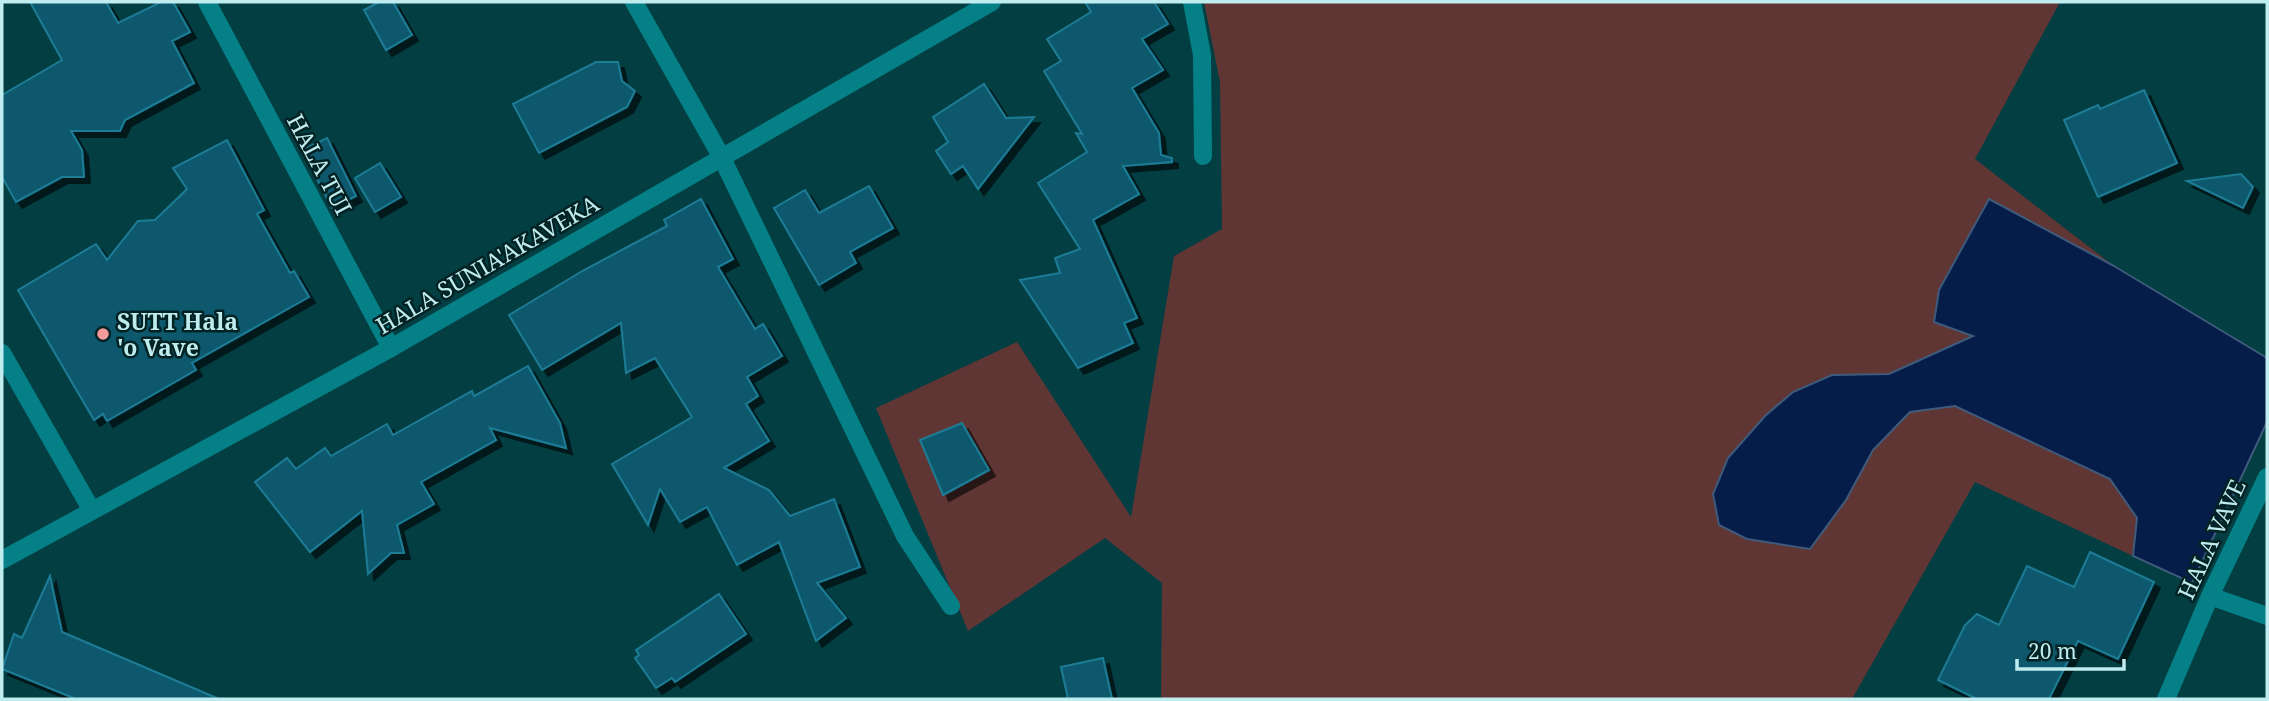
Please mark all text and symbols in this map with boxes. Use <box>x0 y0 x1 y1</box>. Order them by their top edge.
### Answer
street label: HALA TUI <box>280 108 360 220</box>
street label: HALA SUNIA'AKAVEKA <box>370 187 605 341</box>
place label: SUTT Hala 'o Vave <box>117 305 238 363</box>
marker: SUTT Hala 'o Vave <box>95 326 111 342</box>
street label: HALA VAVE <box>2169 474 2253 604</box>
scale bar <box>2017 628 2124 672</box>
text: 20 m <box>2028 637 2077 665</box>

